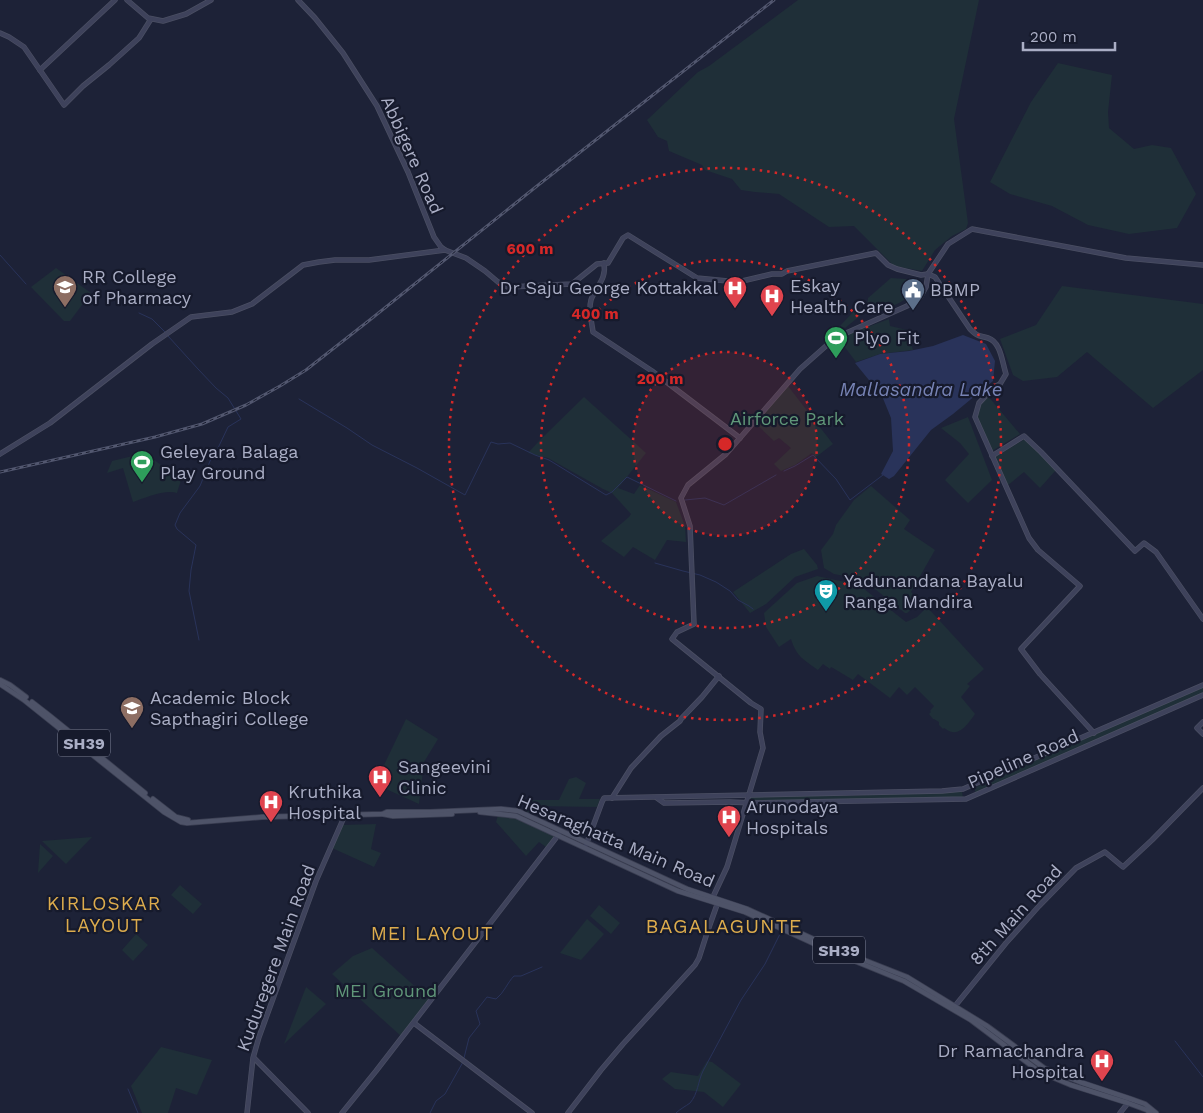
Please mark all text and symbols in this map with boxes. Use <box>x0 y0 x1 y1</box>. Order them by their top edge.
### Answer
scale bar <box>1023 20 1116 52</box>
text: 200 m <box>1030 28 1077 46</box>
street label: Abbigere Road <box>377 93 448 217</box>
text: 600 m <box>507 240 553 258</box>
place label: RR College of Pharmacy <box>82 266 192 308</box>
school or university icon: RR College of Pharmacy <box>52 274 78 308</box>
hospital icon: Dr Saju George Kottakkal <box>722 275 748 309</box>
place label: Eskay Health Care <box>790 275 894 317</box>
place label: Dr Saju George Kottakkal <box>500 277 718 298</box>
public building icon: BBMP <box>900 277 926 311</box>
place label: BBMP <box>930 279 980 300</box>
hospital icon: Eskay Health Care <box>759 283 785 317</box>
text: 400 m <box>571 305 619 323</box>
sports icon: Plyo Fit <box>823 325 849 359</box>
place label: Plyo Fit <box>854 327 920 348</box>
text: 200 m <box>637 370 683 388</box>
water label: Mallasandra Lake <box>839 378 1003 401</box>
park label: Airforce Park <box>730 408 844 429</box>
centre of rings <box>716 435 734 453</box>
place label: Geleyara Balaga Play Ground <box>160 441 299 483</box>
sports icon: Geleyara Balaga Play Ground <box>129 449 155 483</box>
place label: Yadunandana Bayalu Ranga Mandira <box>844 570 1024 612</box>
theatre icon: Yadunandana Bayalu Ranga Mandira <box>813 578 839 612</box>
place label: Academic Block Sapthagiri College <box>150 687 309 729</box>
school or university icon: Academic Block Sapthagiri College <box>119 695 145 729</box>
street label: Pipeline Road <box>964 725 1082 792</box>
road number: SH39 <box>58 730 110 756</box>
place label: Sangeevini Clinic <box>398 756 491 798</box>
hospital icon: Sangeevini Clinic <box>367 764 393 798</box>
place label: Kruthika Hospital <box>288 781 362 823</box>
hospital icon: Kruthika Hospital <box>258 789 284 823</box>
street label: Hesaraghatta Main Road <box>514 789 718 892</box>
place label: Arunodaya Hospitals <box>746 796 838 838</box>
hospital icon: Arunodaya Hospitals <box>716 804 742 838</box>
street label: 8th Main Road <box>965 860 1066 969</box>
street label: Kuduregere Main Road <box>232 862 319 1054</box>
district label: KIRLOSKAR LAYOUT <box>47 892 161 937</box>
district label: BAGALAGUNTE <box>645 914 803 938</box>
district label: MEI LAYOUT <box>371 922 493 945</box>
road number: SH39 <box>813 936 865 964</box>
park label: MEI Ground <box>335 980 437 1001</box>
place label: Dr Ramachandra Hospital <box>937 1040 1084 1082</box>
hospital icon: Dr Ramachandra Hospital <box>1089 1048 1115 1082</box>

